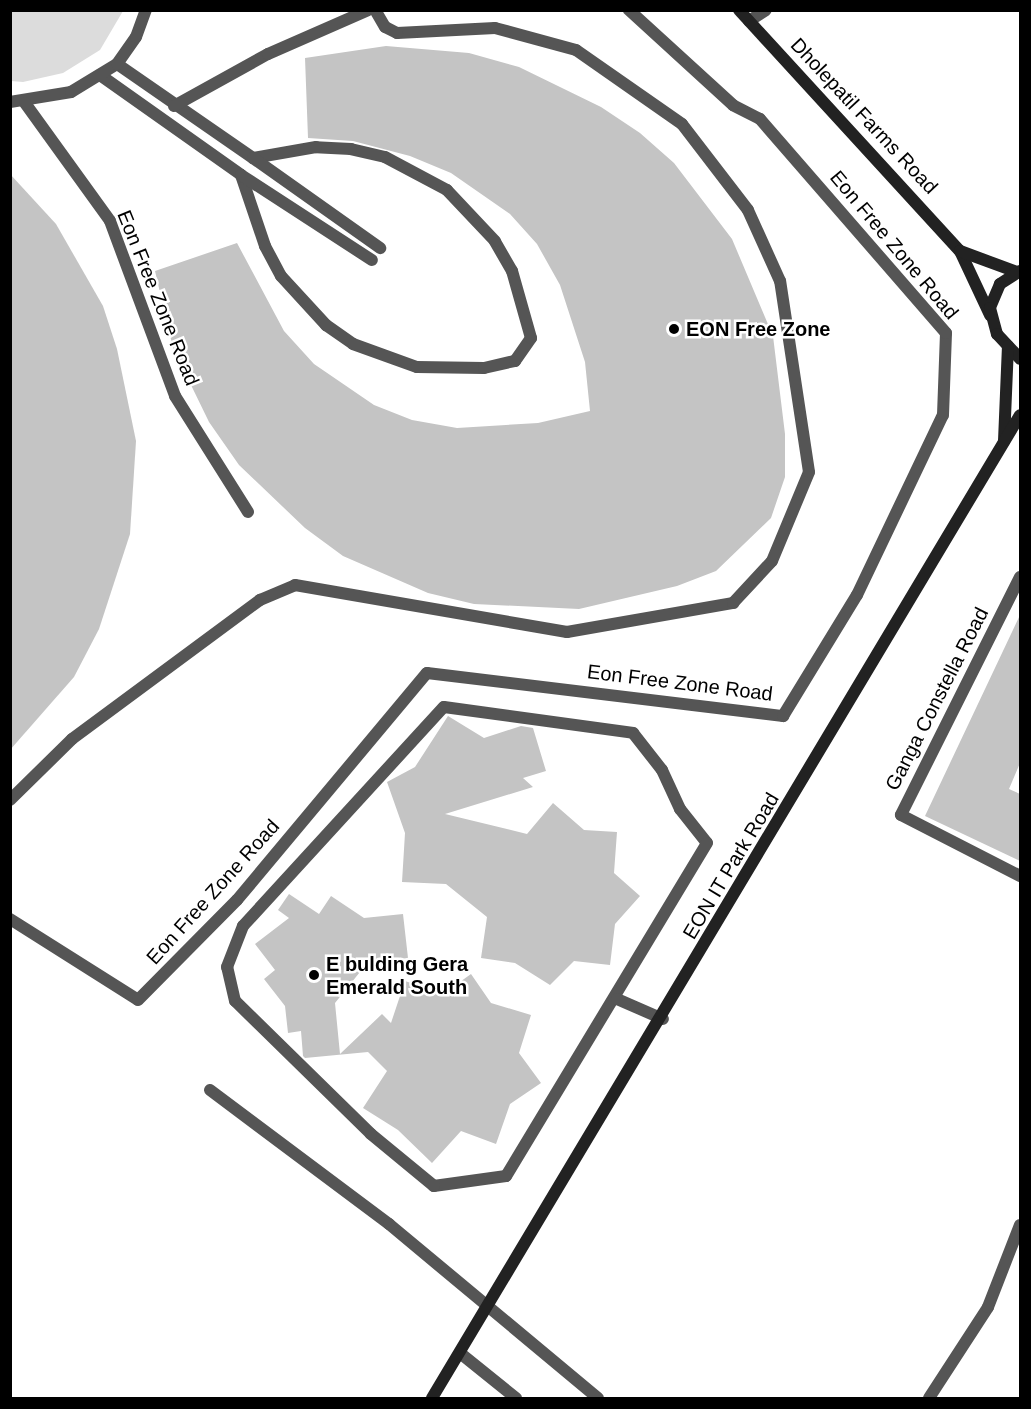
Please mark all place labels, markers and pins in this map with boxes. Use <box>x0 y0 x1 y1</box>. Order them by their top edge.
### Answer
place label: EON Free Zone <box>686 317 830 341</box>
marker: EON Free Zone <box>667 322 681 336</box>
place label: E bulding Gera Emerald South <box>326 952 468 999</box>
marker: E bulding Gera Emerald South <box>307 968 321 982</box>

